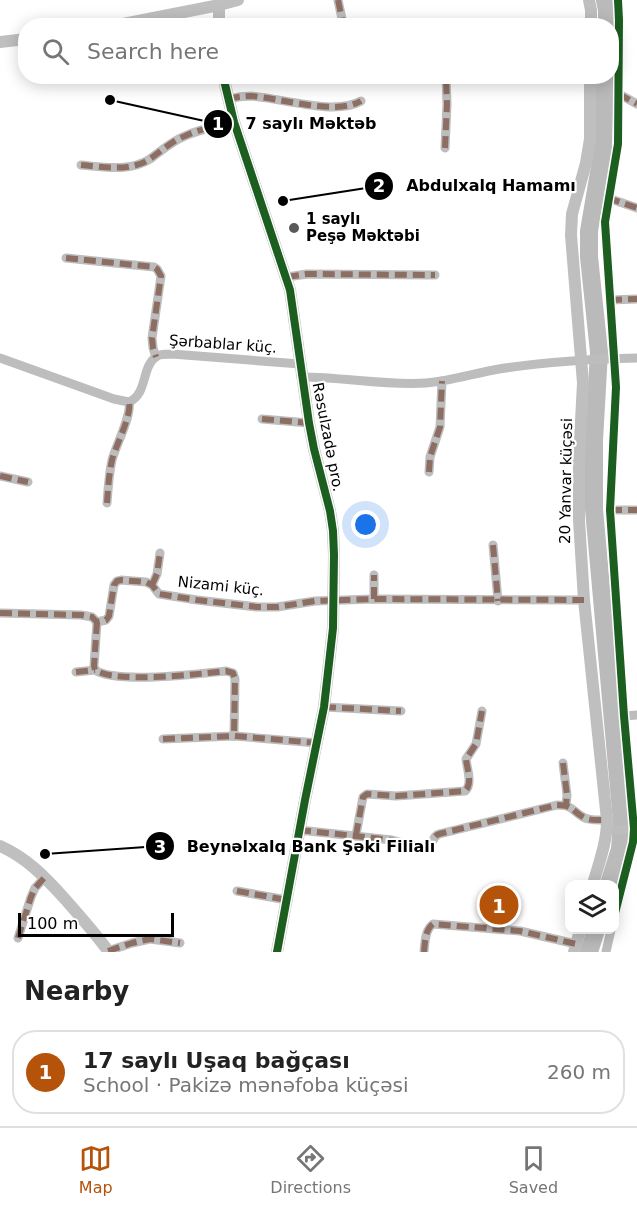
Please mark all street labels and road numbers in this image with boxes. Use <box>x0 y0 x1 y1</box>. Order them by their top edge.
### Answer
street label: Şərbablar küç. <box>168 331 278 357</box>
street label: Rəsulzadə pro. <box>309 381 347 493</box>
street label: 20 Yanvar küçəsi <box>556 418 576 544</box>
street label: Nizami küç. <box>177 573 265 599</box>

